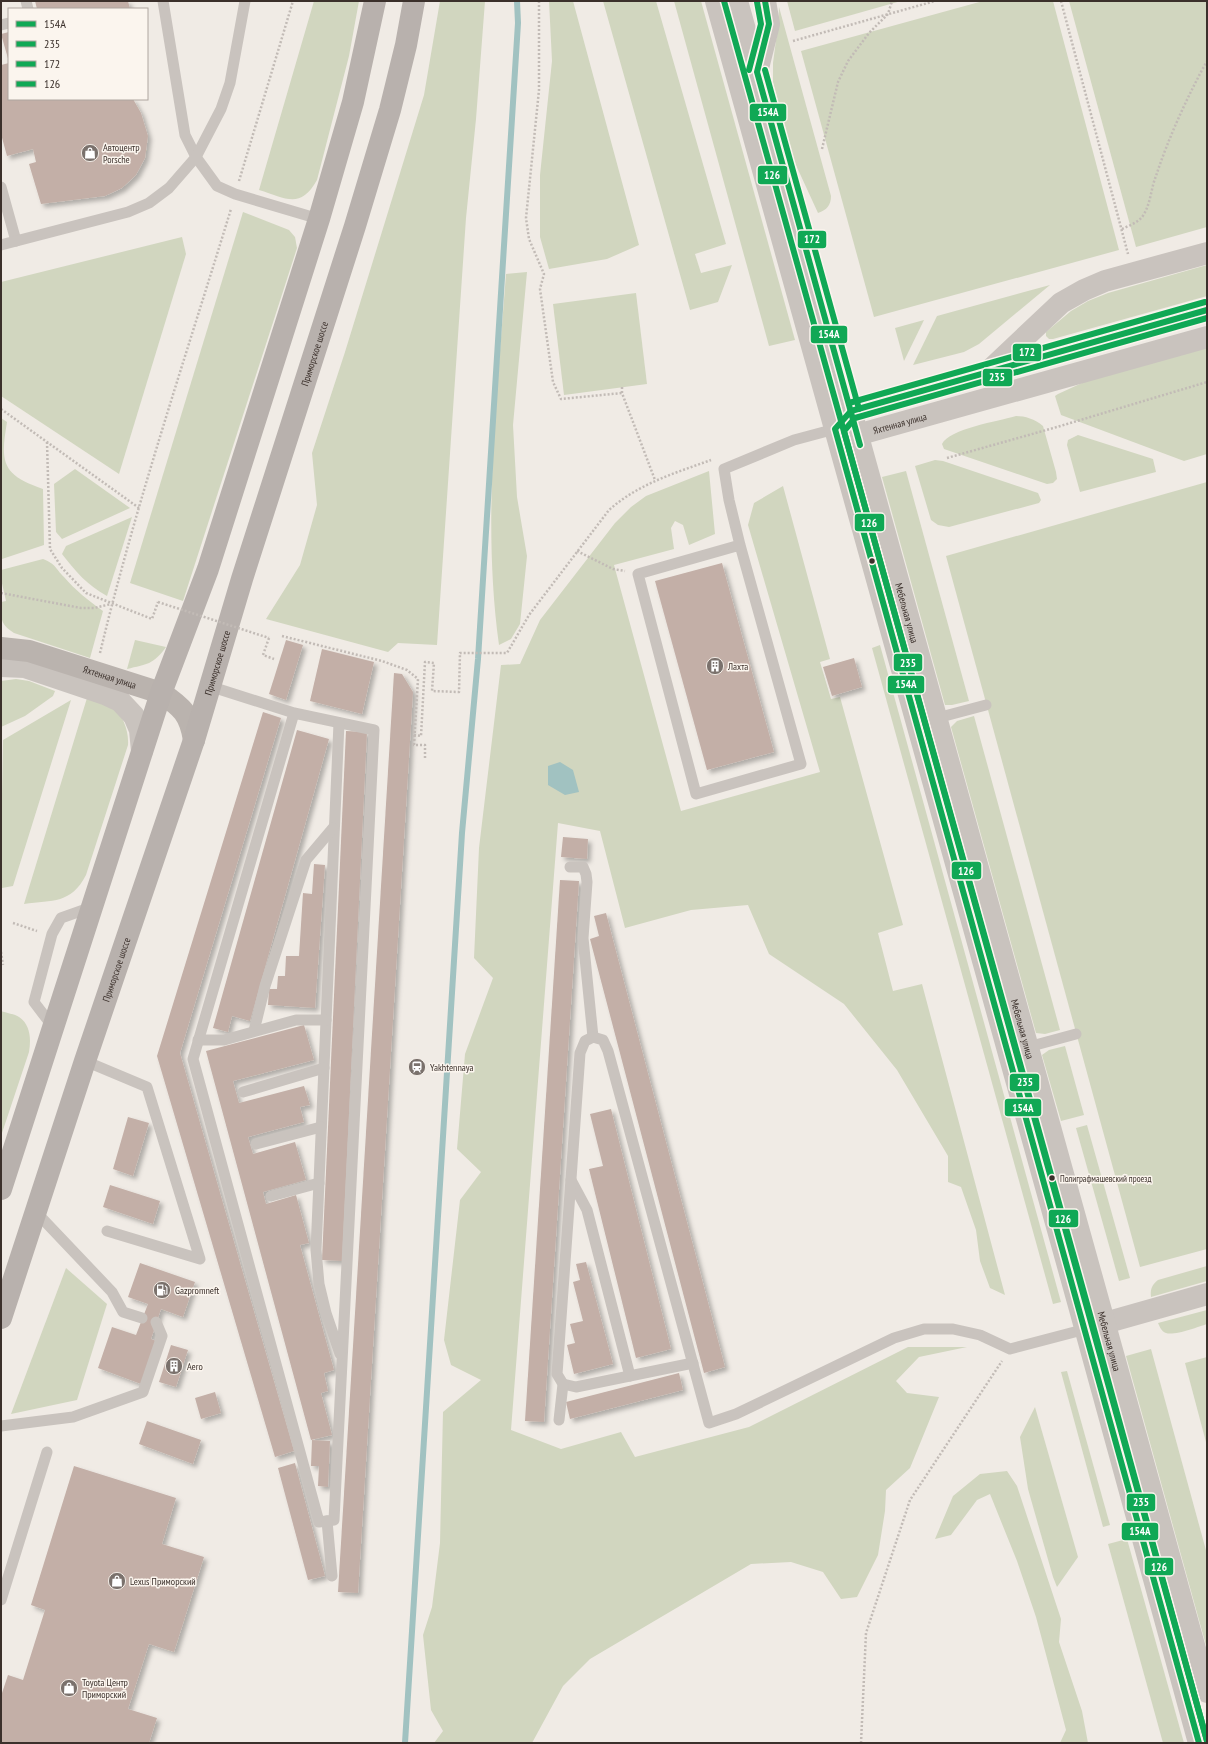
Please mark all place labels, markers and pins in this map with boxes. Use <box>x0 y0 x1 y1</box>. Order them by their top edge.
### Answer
place label: Автоцентр Porsche <box>103 141 140 166</box>
shop icon: Автоцентр Porsche <box>80 143 100 163</box>
unlabelled marker <box>867 556 877 566</box>
building icon: Лахта <box>705 656 725 676</box>
place label: Лахта <box>727 660 748 673</box>
station icon: Yakhtennaya <box>407 1057 427 1077</box>
place label: Yakhtennaya <box>430 1061 474 1074</box>
marker: Полиграфмашевский проезд <box>1047 1173 1057 1183</box>
place label: Полиграфмашевский проезд <box>1060 1173 1151 1184</box>
fuel station icon: Gazpromneft <box>152 1280 172 1300</box>
place label: Gazpromneft <box>175 1284 219 1297</box>
building icon: Aero <box>164 1356 184 1376</box>
place label: Aero <box>187 1360 203 1373</box>
shop icon: Lexus Приморский <box>107 1571 127 1591</box>
place label: Lexus Приморский <box>130 1575 196 1588</box>
place label: Toyota Центр Приморский <box>82 1676 128 1701</box>
shop icon: Toyota Центр Приморский <box>59 1678 79 1698</box>

